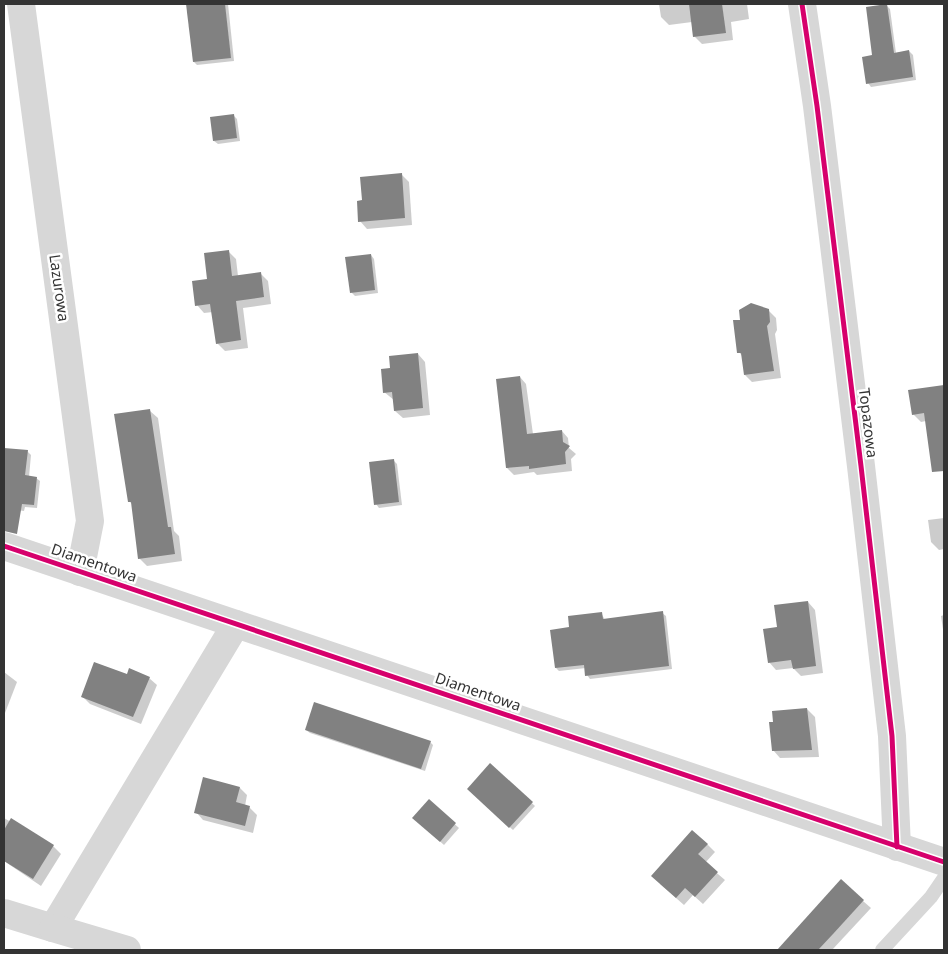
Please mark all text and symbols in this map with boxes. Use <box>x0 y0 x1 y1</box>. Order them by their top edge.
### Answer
street label: Lazurowa <box>45 253 75 323</box>
street label: Topazowa <box>855 387 883 459</box>
street label: Diamentowa <box>49 538 140 586</box>
street label: Diamentowa <box>433 667 524 715</box>

